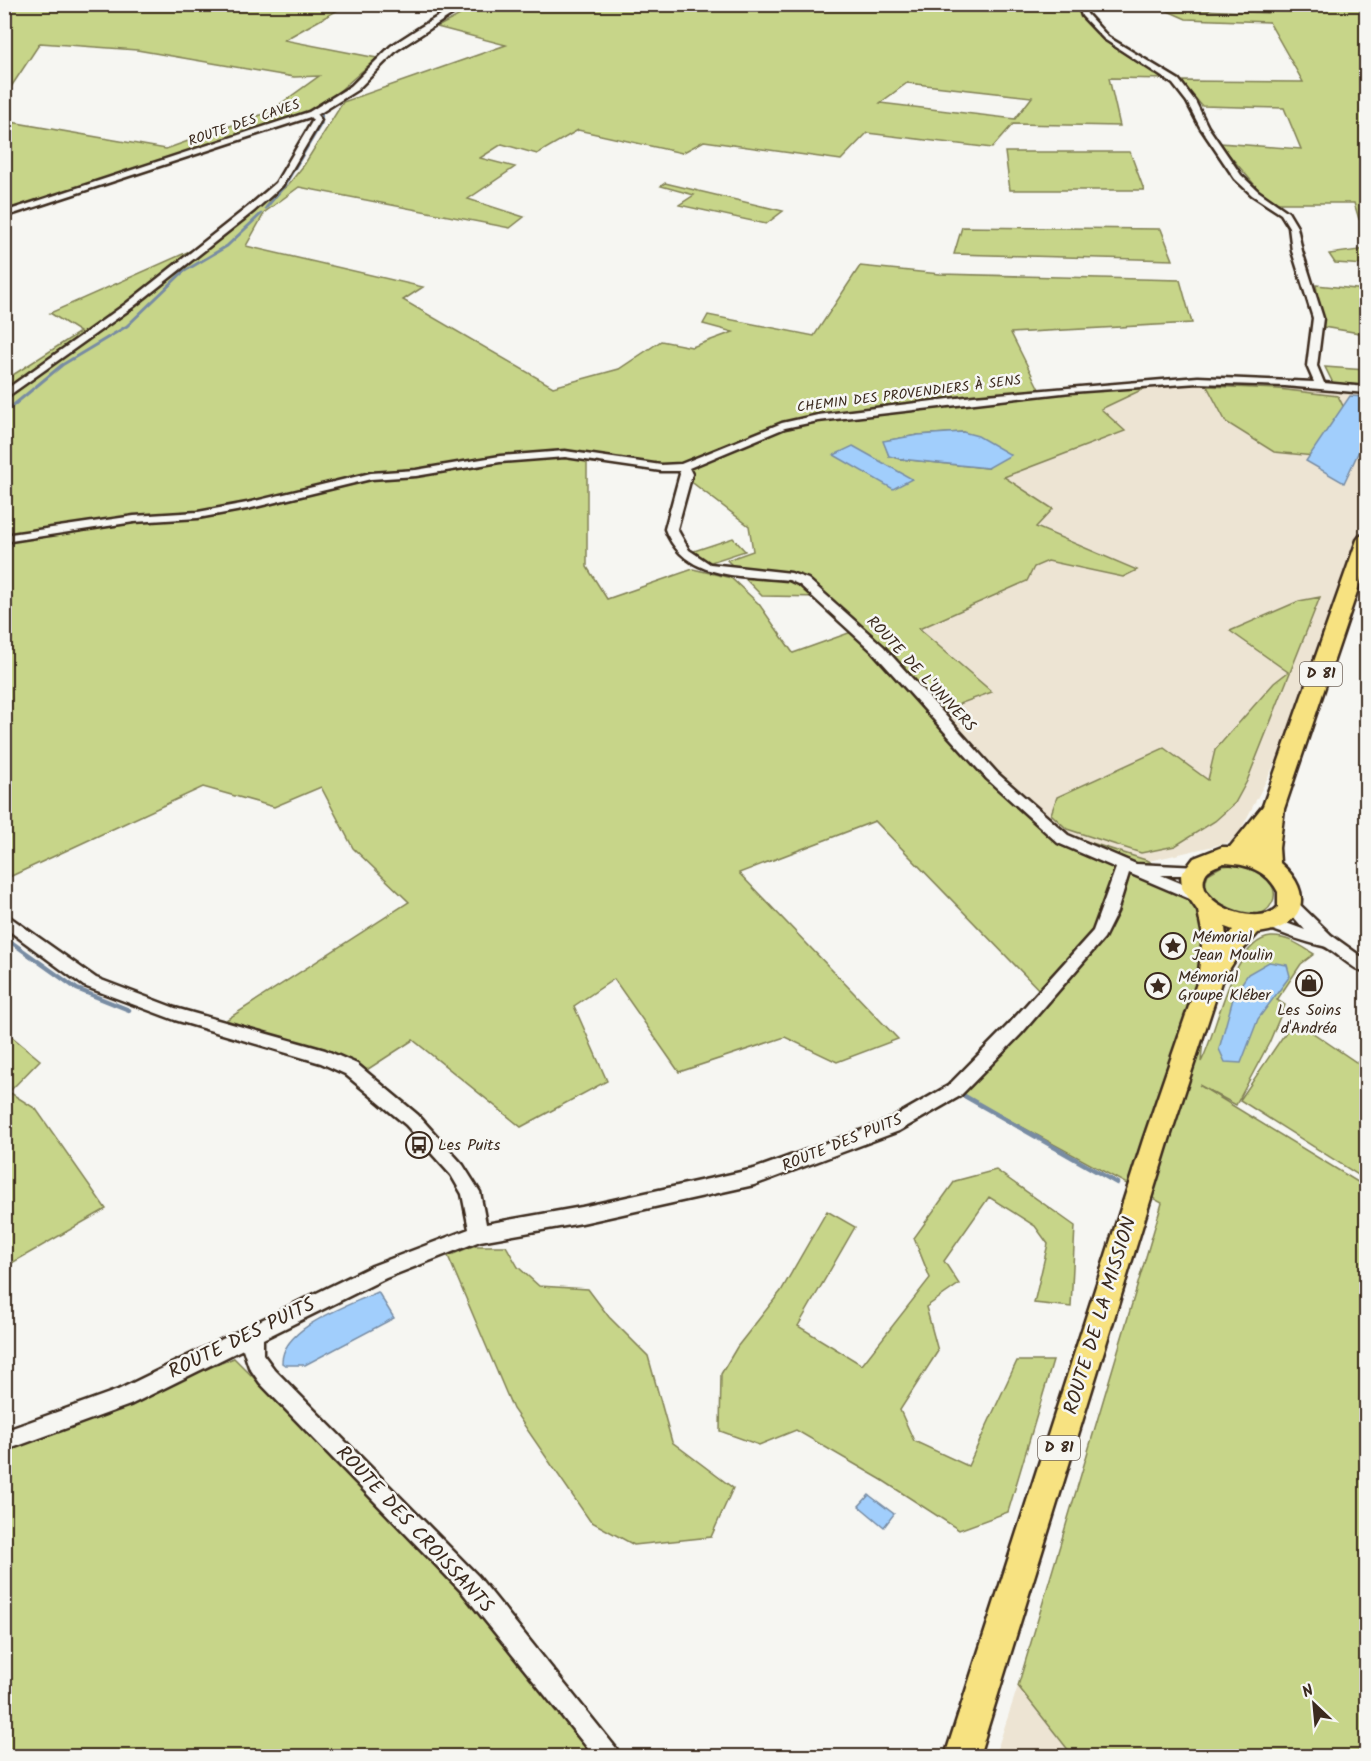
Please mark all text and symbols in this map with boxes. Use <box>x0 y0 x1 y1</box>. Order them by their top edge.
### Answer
street label: ROUTE DES CAVES <box>185 93 303 152</box>
street label: CHEMIN DES PROVENDIERS À SENS <box>796 369 1023 419</box>
street label: ROUTE DE L'UNIVERS <box>860 610 982 738</box>
road number: D 81 <box>1300 662 1342 686</box>
place label: Mémorial Jean Moulin <box>1192 925 1273 968</box>
place icon: Mémorial Jean Moulin <box>1158 931 1188 961</box>
place label: Mémorial Groupe Kléber <box>1178 965 1272 1008</box>
shop icon: Les Soins d'Andréa <box>1294 968 1324 998</box>
place icon: Mémorial Groupe Kléber <box>1143 971 1173 1001</box>
place label: Les Soins d'Andréa <box>1277 998 1341 1041</box>
street label: ROUTE DES PUITS <box>778 1107 906 1179</box>
bus stop icon: Les Puits <box>404 1130 434 1160</box>
place label: Les Puits <box>438 1133 501 1158</box>
street label: ROUTE DE LA MISSION <box>1056 1213 1146 1419</box>
street label: ROUTE DES PUITS <box>163 1289 321 1388</box>
road number: D 81 <box>1038 1436 1080 1460</box>
street label: ROUTE DES CROISSANTS <box>327 1439 501 1622</box>
north arrow <box>1284 1674 1344 1734</box>
text: N <box>1298 1678 1318 1705</box>

